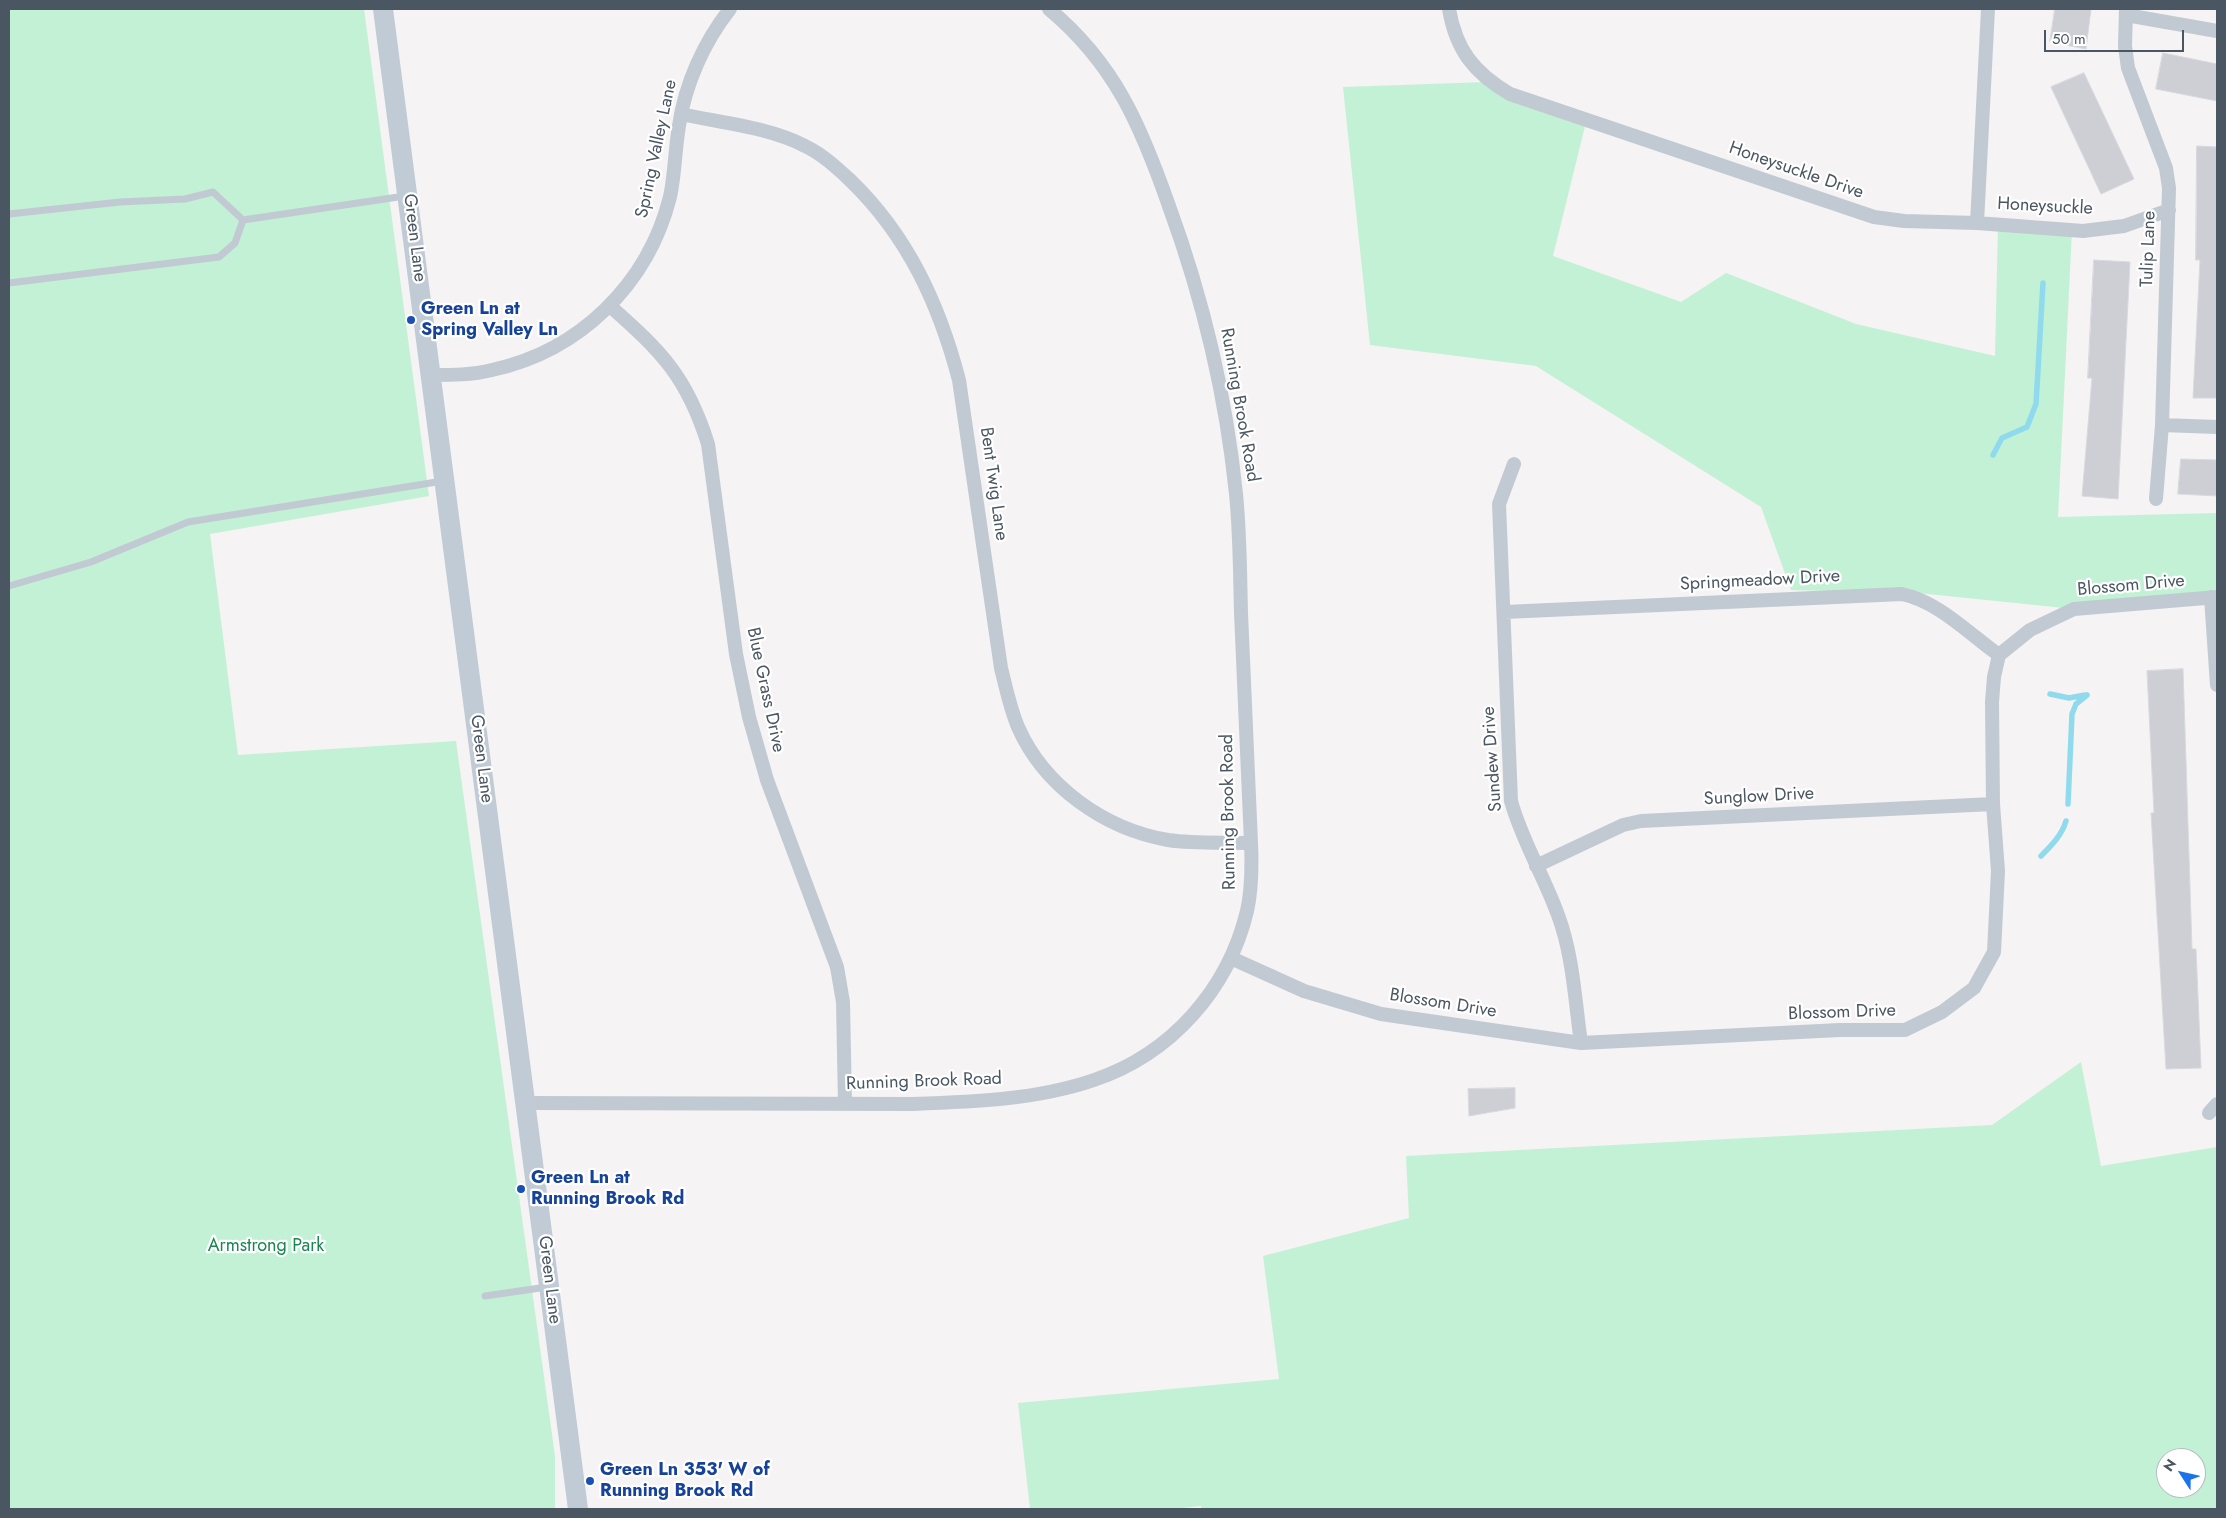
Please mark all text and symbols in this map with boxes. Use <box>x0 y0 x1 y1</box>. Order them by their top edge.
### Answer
scale bar <box>2046 20 2186 52</box>
text: 50 m <box>2052 28 2086 50</box>
street label: Spring Valley Lane <box>632 78 682 220</box>
street label: Honeysuckle Drive <box>1726 138 1866 204</box>
street label: Green Lane <box>398 193 430 283</box>
street label: Honeysuckle <box>1997 194 2093 220</box>
street label: Tulip Lane <box>2137 210 2161 288</box>
place label: Green Ln at Spring Valley Ln <box>421 299 558 342</box>
marker: Green Ln at Spring Valley Ln <box>405 314 417 326</box>
street label: Running Brook Road <box>1215 326 1263 484</box>
street label: Bent Twig Lane <box>974 426 1012 542</box>
street label: Springmeadow Drive <box>1679 566 1841 596</box>
street label: Blossom Drive <box>2076 571 2186 601</box>
street label: Blue Grass Drive <box>741 626 789 754</box>
street label: Sundew Drive <box>1479 706 1507 812</box>
street label: Green Lane <box>465 714 497 804</box>
street label: Running Brook Road <box>1217 734 1241 890</box>
street label: Sunglow Drive <box>1703 783 1815 811</box>
street label: Blossom Drive <box>1388 985 1498 1023</box>
street label: Blossom Drive <box>1788 1000 1896 1026</box>
street label: Running Brook Road <box>846 1068 1002 1096</box>
place label: Green Ln at Running Brook Rd <box>531 1168 684 1210</box>
marker: Green Ln at Running Brook Rd <box>515 1183 527 1195</box>
street label: Green Lane <box>533 1235 565 1325</box>
park label: Armstrong Park <box>208 1236 324 1258</box>
north arrow <box>2156 1448 2206 1498</box>
text: N <box>2158 1455 2181 1475</box>
place label: Green Ln 353' W of Running Brook Rd <box>600 1460 770 1502</box>
marker: Green Ln 353' W of Running Brook Rd <box>584 1475 596 1487</box>

